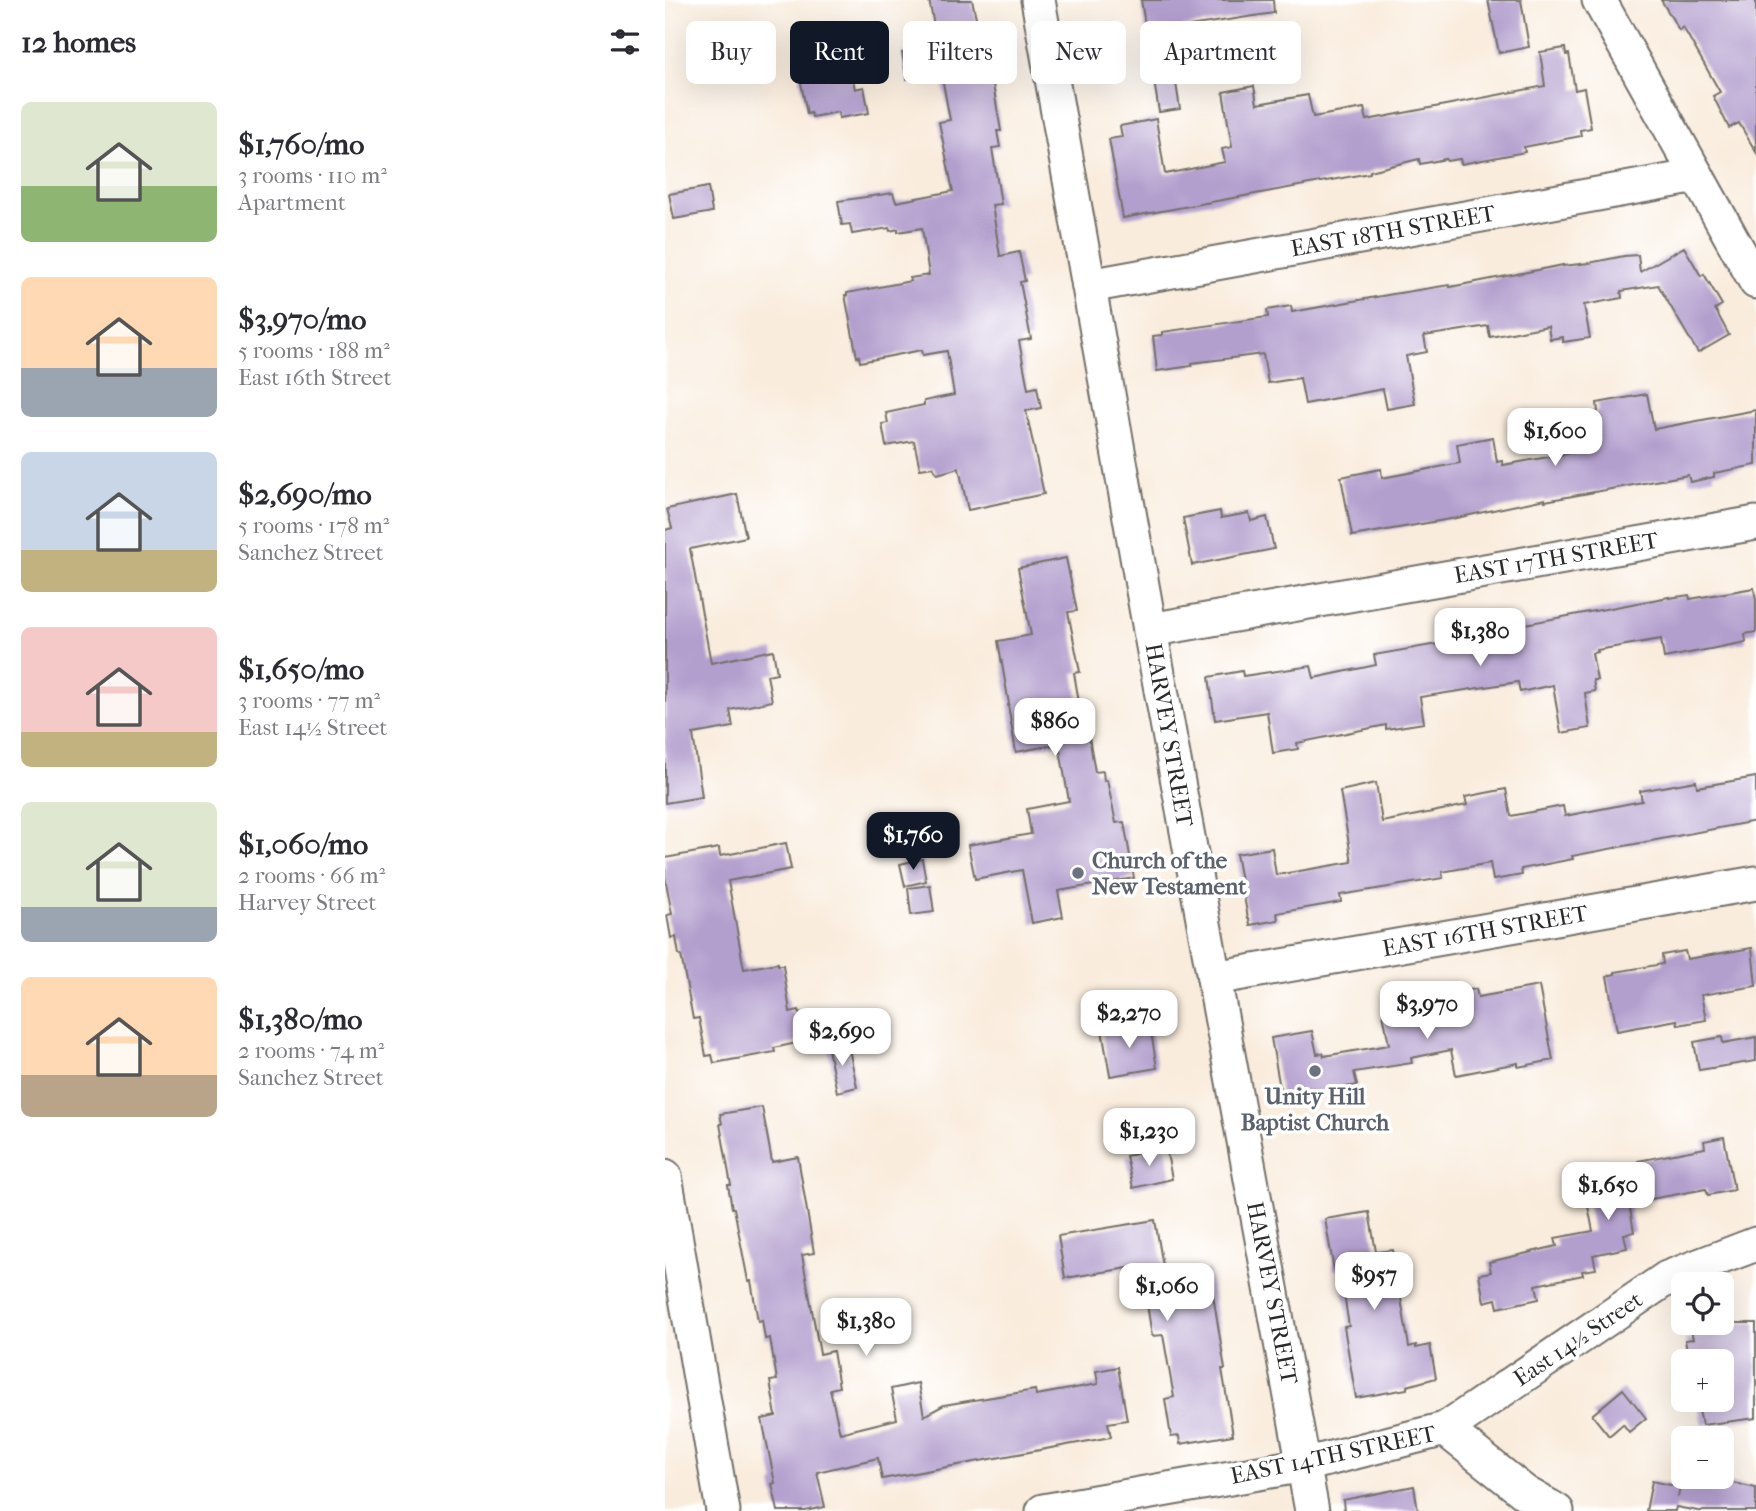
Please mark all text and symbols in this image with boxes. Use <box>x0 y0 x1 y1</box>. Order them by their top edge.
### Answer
chip: Buy <box>686 21 776 84</box>
chip: Rent <box>790 21 889 84</box>
chip: Filters <box>903 21 1017 84</box>
chip: New <box>1031 21 1126 84</box>
chip: Apartment <box>1140 21 1301 84</box>
icon: filters <box>606 23 644 61</box>
text: 12 homes <box>21 25 136 60</box>
text: $1,760/mo <box>238 127 364 162</box>
icon: home <box>77 130 161 214</box>
text: 3 rooms · 110 m² <box>238 162 387 189</box>
text: Apartment <box>238 189 346 216</box>
street label: EAST 18TH STREET <box>1289 200 1498 262</box>
text: $3,970/mo <box>238 302 366 337</box>
icon: home <box>77 305 161 389</box>
text: 5 rooms · 188 m² <box>238 337 390 364</box>
text: East 16th Street <box>238 364 392 391</box>
pin: $1,600 <box>1498 408 1612 468</box>
text: $1,600 <box>1523 417 1587 444</box>
text: $2,690/mo <box>238 477 372 512</box>
icon: home <box>77 480 161 564</box>
text: 5 rooms · 178 m² <box>238 512 389 539</box>
street label: EAST 17TH STREET <box>1452 527 1661 589</box>
text: Sanchez Street <box>238 539 384 566</box>
pin: $1,380 <box>1423 608 1537 668</box>
text: $1,380 <box>1450 617 1510 644</box>
street label: HARVEY STREET <box>1140 641 1199 829</box>
text: $1,650/mo <box>238 652 364 687</box>
icon: home <box>77 655 161 739</box>
text: 3 rooms · 77 m² <box>238 687 380 714</box>
pin: $860 <box>1014 698 1096 758</box>
text: $860 <box>1030 707 1080 734</box>
text: East 14½ Street <box>238 714 388 741</box>
pin: $1,760 <box>856 812 970 872</box>
text: $1,760 <box>883 821 943 848</box>
text: $1,060/mo <box>238 827 368 862</box>
icon: home <box>77 830 161 914</box>
place label: Church of the New Testament <box>1092 847 1247 900</box>
text: 2 rooms · 66 m² <box>238 862 385 889</box>
marker: Church of the New Testament <box>1070 865 1086 881</box>
text: Harvey Street <box>238 889 377 916</box>
street label: EAST 16TH STREET <box>1380 900 1590 962</box>
pin: $3,970 <box>1370 982 1484 1041</box>
pin: $2,270 <box>1072 990 1186 1050</box>
text: $3,970 <box>1396 990 1458 1017</box>
text: $2,270 <box>1097 999 1161 1026</box>
text: $1,380/mo <box>238 1002 363 1037</box>
icon: home <box>77 1005 161 1089</box>
pin: $2,690 <box>785 1009 899 1068</box>
text: $2,690 <box>809 1017 875 1044</box>
text: 2 rooms · 74 m² <box>238 1037 384 1064</box>
marker: Unity Hill Baptist Church <box>1307 1063 1323 1079</box>
text: Sanchez Street <box>238 1064 384 1091</box>
place label: Unity Hill Baptist Church <box>1241 1083 1390 1136</box>
pin: $1,230 <box>1092 1108 1206 1168</box>
text: $1,230 <box>1119 1117 1179 1144</box>
pin: $1,650 <box>1551 1162 1665 1222</box>
text: $1,650 <box>1578 1171 1638 1198</box>
street label: HARVEY STREET <box>1241 1199 1303 1387</box>
pin: $957 <box>1333 1252 1415 1312</box>
text: $957 <box>1351 1261 1397 1288</box>
pin: $1,060 <box>1110 1264 1224 1323</box>
text: $1,060 <box>1135 1272 1199 1299</box>
map controls <box>1671 1272 1734 1489</box>
button: locate <box>1671 1272 1734 1335</box>
street label: East 14½ Street <box>1508 1286 1648 1392</box>
pin: $1,380 <box>809 1298 923 1358</box>
text: $1,380 <box>836 1307 896 1334</box>
button: + <box>1671 1349 1734 1412</box>
street label: EAST 14TH STREET <box>1228 1420 1439 1490</box>
button: − <box>1671 1426 1734 1489</box>

